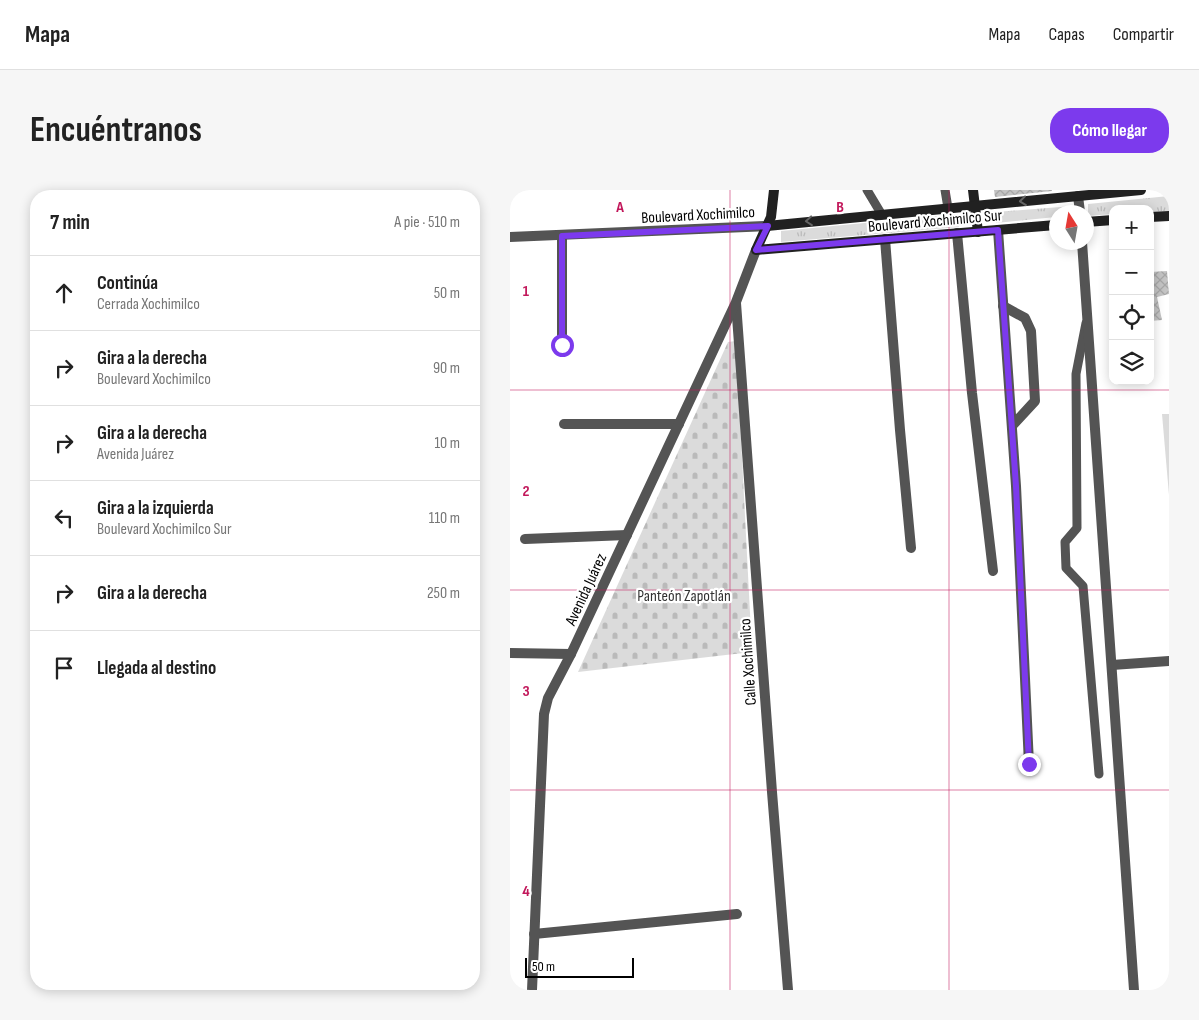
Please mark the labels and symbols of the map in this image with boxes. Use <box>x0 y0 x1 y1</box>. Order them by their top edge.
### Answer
one-way arrow <box>1019 195 1027 206</box>
text: A <box>615 198 624 217</box>
text: B <box>836 198 844 217</box>
street label: Boulevard Xochimilco <box>641 203 755 228</box>
north arrow <box>1049 205 1094 250</box>
street label: Boulevard Xochimilco Sur <box>867 206 1003 237</box>
one-way arrow <box>805 216 813 227</box>
text: 1 <box>523 282 530 301</box>
route start <box>551 334 574 357</box>
text: 2 <box>522 482 530 501</box>
street label: Avenida Juárez <box>561 551 611 629</box>
park label: Panteón Zapotlán <box>637 587 731 606</box>
street label: Calle Xochimilco <box>736 618 761 706</box>
text: 3 <box>522 682 530 701</box>
route end <box>1018 753 1041 776</box>
text: 4 <box>522 882 530 901</box>
scale bar <box>525 955 634 978</box>

